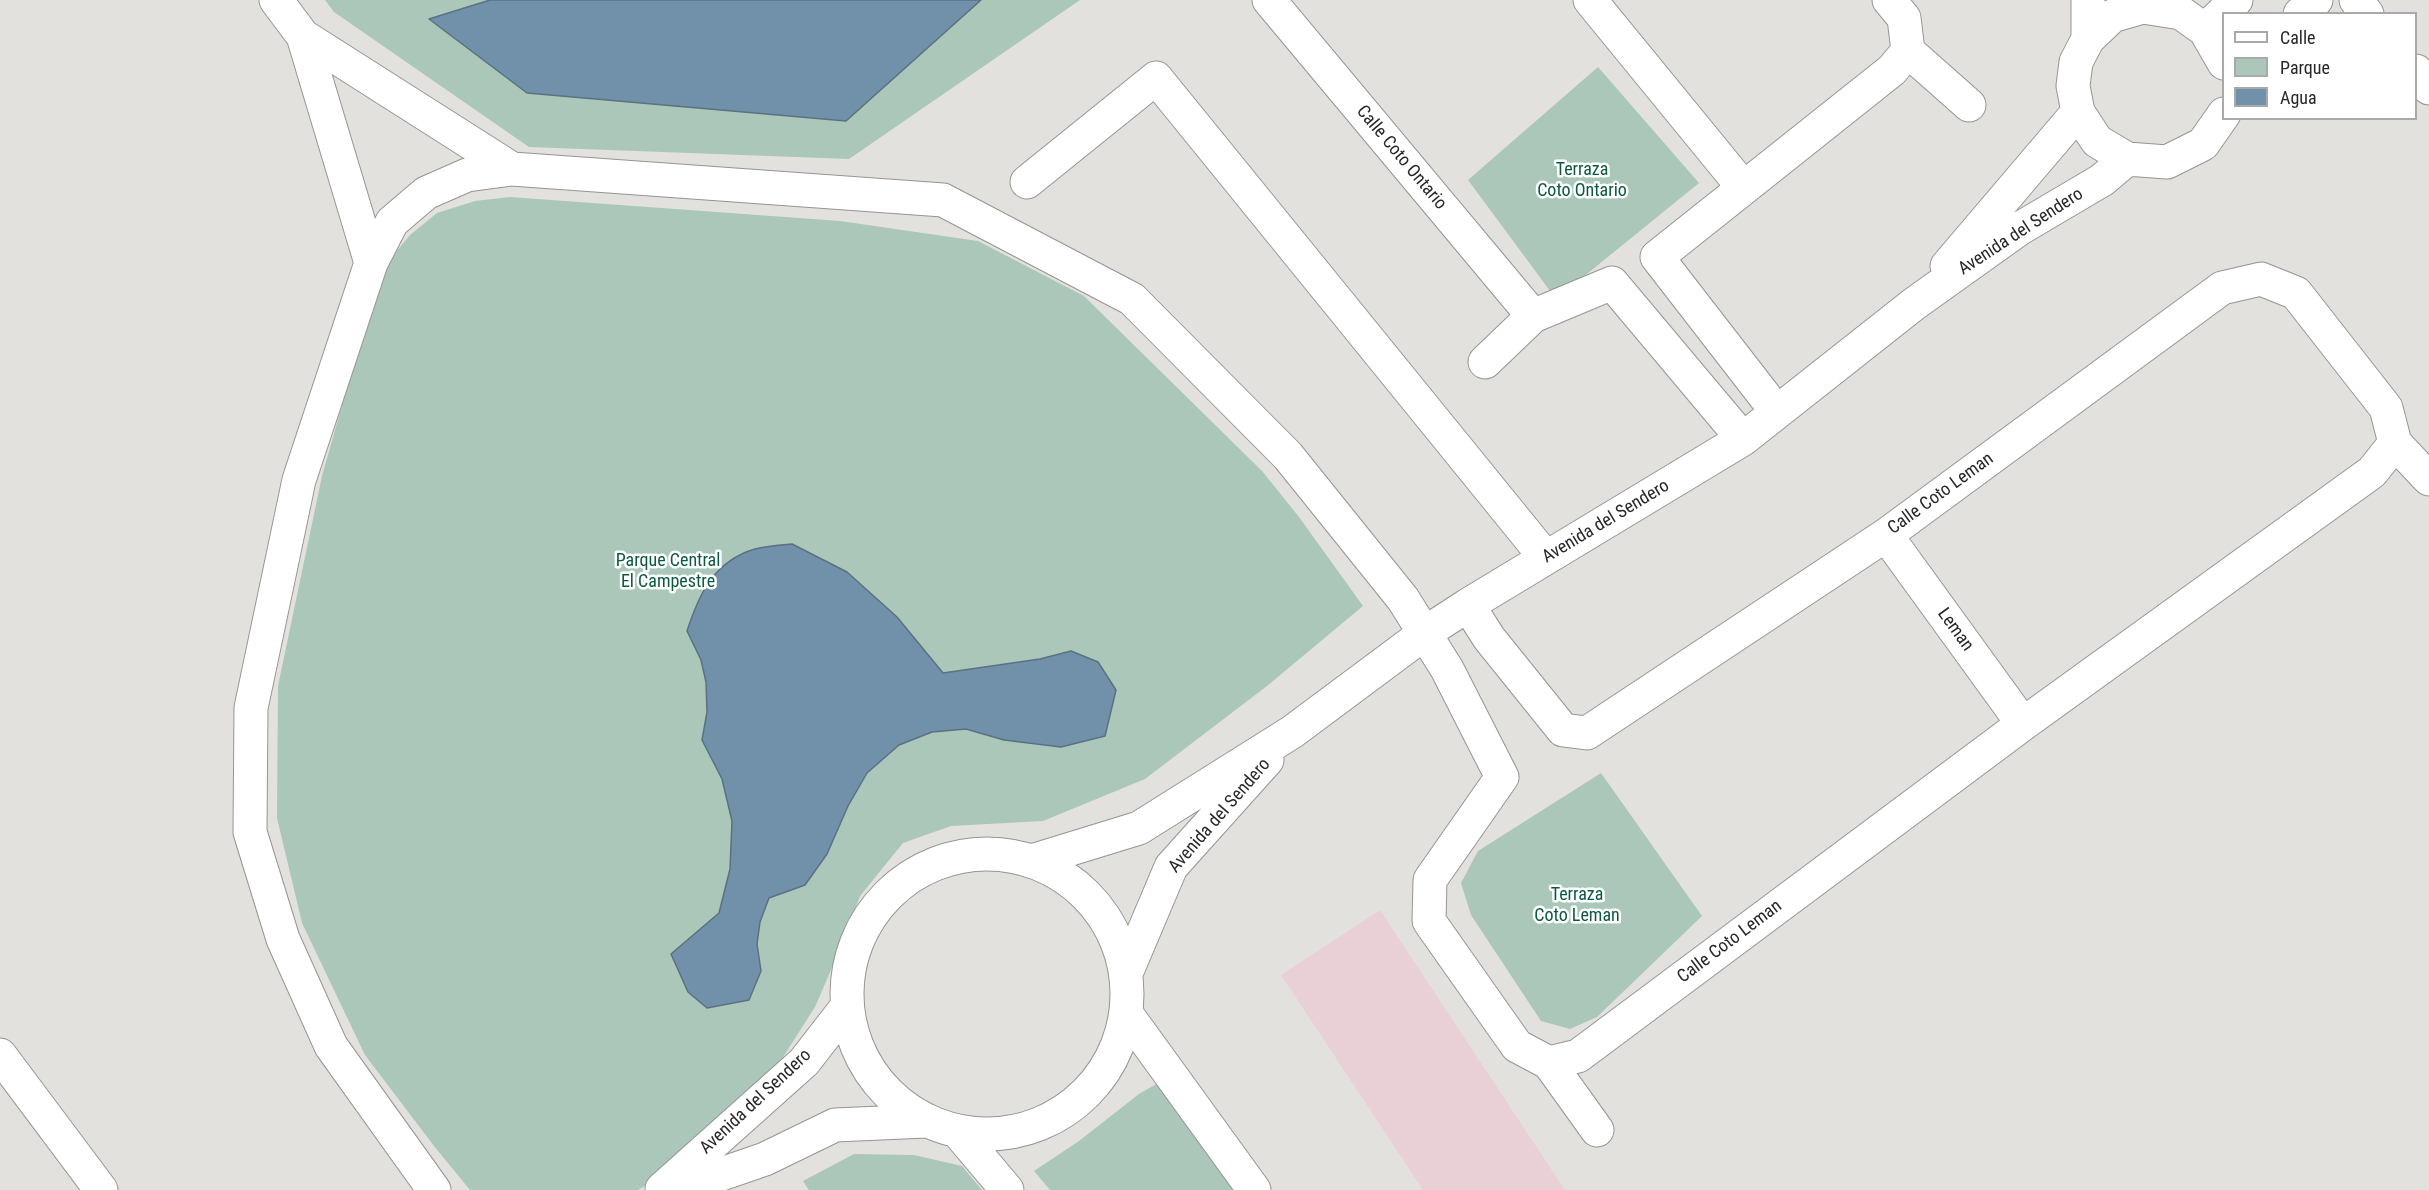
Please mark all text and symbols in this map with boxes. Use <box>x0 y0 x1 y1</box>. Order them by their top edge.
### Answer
legend <box>2222 12 2417 120</box>
text: Calle <box>2280 27 2316 48</box>
text: Parque <box>2280 57 2330 78</box>
text: Agua <box>2280 87 2317 108</box>
street label: Calle Coto Ontario <box>1351 102 1451 214</box>
park label: Terraza Coto Ontario <box>1537 159 1627 201</box>
street label: Avenida del Sendero <box>1955 184 2087 280</box>
street label: Calle Coto Leman <box>1884 448 1998 540</box>
street label: Avenida del Sendero <box>1539 476 1673 568</box>
park label: Parque Central El Campestre <box>616 550 720 592</box>
street label: Leman <box>1932 604 1978 656</box>
street label: Avenida del Sendero <box>1165 754 1275 878</box>
park label: Terraza Coto Leman <box>1534 884 1620 926</box>
street label: Calle Coto Leman <box>1674 896 1786 988</box>
street label: Avenida del Sendero <box>696 1045 816 1159</box>

